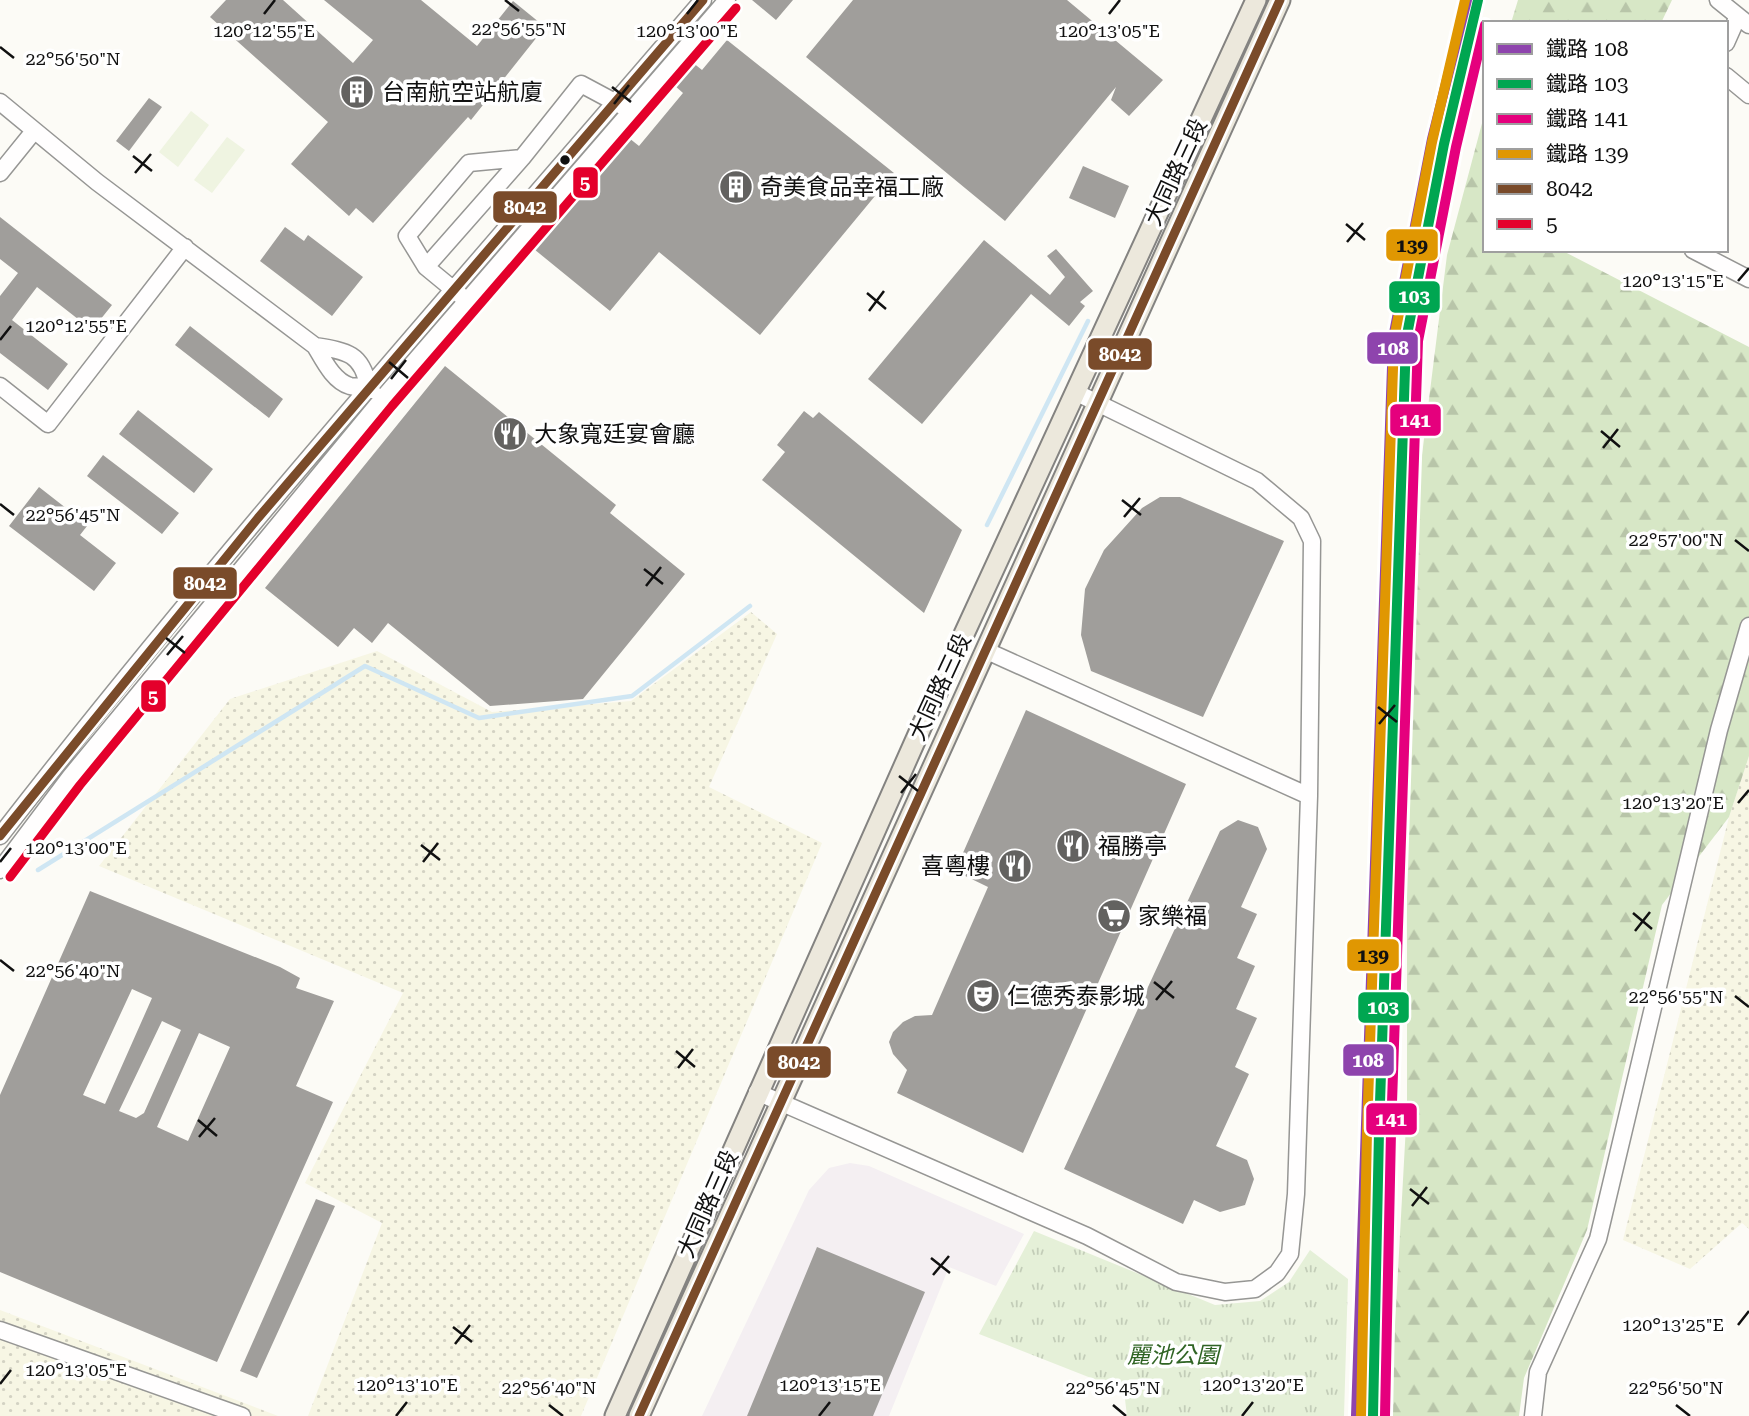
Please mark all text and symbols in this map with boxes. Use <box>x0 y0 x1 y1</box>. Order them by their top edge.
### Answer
text: 22°56'55"N <box>472 18 566 39</box>
text: 120°12'55"E <box>213 20 315 41</box>
text: 120°13'00"E <box>636 20 738 41</box>
text: 120°13'05"E <box>1058 20 1160 41</box>
legend <box>1483 21 1728 252</box>
text: 鐵路 108 <box>1546 37 1629 61</box>
text: 22°56'50"N <box>26 48 120 69</box>
text: 鐵路 103 <box>1546 72 1629 96</box>
building icon: 台南航空站航廈 <box>338 73 376 111</box>
place label: 台南航空站航廈 <box>382 79 543 106</box>
text: 鐵路 141 <box>1546 107 1629 131</box>
street label: 大同路三段 <box>1139 114 1213 230</box>
text: 鐵路 139 <box>1546 142 1629 166</box>
unlabelled marker <box>558 153 572 167</box>
line badge: 5 <box>572 166 599 199</box>
building icon: 奇美食品幸福工廠 <box>717 168 755 206</box>
text: 5 <box>580 171 591 194</box>
place label: 奇美食品幸福工廠 <box>760 174 944 201</box>
text: 8042 <box>1546 177 1593 201</box>
line badge: 8042 <box>492 190 558 224</box>
text: 8042 <box>504 196 546 219</box>
text: 5 <box>1546 212 1558 236</box>
line badge: 139 <box>1385 228 1439 262</box>
text: 139 <box>1396 234 1428 257</box>
text: 120°13'15"E <box>1622 270 1724 291</box>
line badge: 103 <box>1388 280 1441 314</box>
text: 103 <box>1398 285 1430 308</box>
text: 120°12'55"E <box>25 315 127 336</box>
line badge: 108 <box>1366 331 1419 365</box>
line badge: 8042 <box>1087 337 1153 371</box>
text: 108 <box>1377 337 1409 360</box>
text: 8042 <box>1099 343 1141 366</box>
line badge: 141 <box>1389 403 1442 437</box>
text: 141 <box>1399 409 1431 432</box>
restaurant icon: 大象寬廷宴會廳 <box>491 415 529 453</box>
place label: 大象寬廷宴會廳 <box>534 421 695 448</box>
text: 22°56'45"N <box>26 504 120 525</box>
text: 22°57'00"N <box>1629 529 1723 550</box>
line badge: 8042 <box>172 566 238 600</box>
text: 8042 <box>184 572 226 595</box>
street label: 大同路三段 <box>903 629 977 745</box>
line badge: 5 <box>140 679 167 713</box>
text: 5 <box>148 685 159 708</box>
text: 120°13'20"E <box>1622 792 1724 813</box>
restaurant icon: 福勝亭 <box>1054 827 1092 865</box>
place label: 福勝亭 <box>1098 833 1167 860</box>
text: 120°13'00"E <box>25 837 127 858</box>
restaurant icon: 喜粵樓 <box>996 847 1034 885</box>
place label: 喜粵樓 <box>921 853 990 880</box>
supermarket icon: 家樂福 <box>1095 897 1133 935</box>
place label: 家樂福 <box>1138 903 1207 930</box>
line badge: 139 <box>1346 938 1400 972</box>
text: 139 <box>1357 944 1389 967</box>
text: 22°56'40"N <box>26 960 120 981</box>
theatre icon: 仁德秀泰影城 <box>964 977 1002 1015</box>
place label: 仁德秀泰影城 <box>1007 983 1145 1010</box>
text: 22°56'55"N <box>1629 986 1723 1007</box>
line badge: 103 <box>1357 991 1410 1024</box>
text: 103 <box>1367 996 1399 1019</box>
line badge: 108 <box>1342 1043 1395 1077</box>
line badge: 8042 <box>766 1045 832 1079</box>
text: 108 <box>1352 1049 1384 1072</box>
text: 8042 <box>778 1051 820 1074</box>
line badge: 141 <box>1365 1102 1418 1136</box>
text: 141 <box>1375 1108 1407 1131</box>
street label: 大同路三段 <box>672 1146 744 1262</box>
text: 120°13'25"E <box>1622 1314 1724 1335</box>
park label: 麗池公園 <box>1127 1342 1222 1369</box>
text: 120°13'05"E <box>25 1359 127 1380</box>
text: 120°13'10"E <box>356 1374 458 1395</box>
text: 120°13'15"E <box>779 1374 881 1395</box>
text: 120°13'20"E <box>1202 1374 1304 1395</box>
text: 22°56'40"N <box>502 1377 596 1398</box>
text: 22°56'45"N <box>1066 1377 1160 1398</box>
text: 22°56'50"N <box>1629 1377 1723 1398</box>

